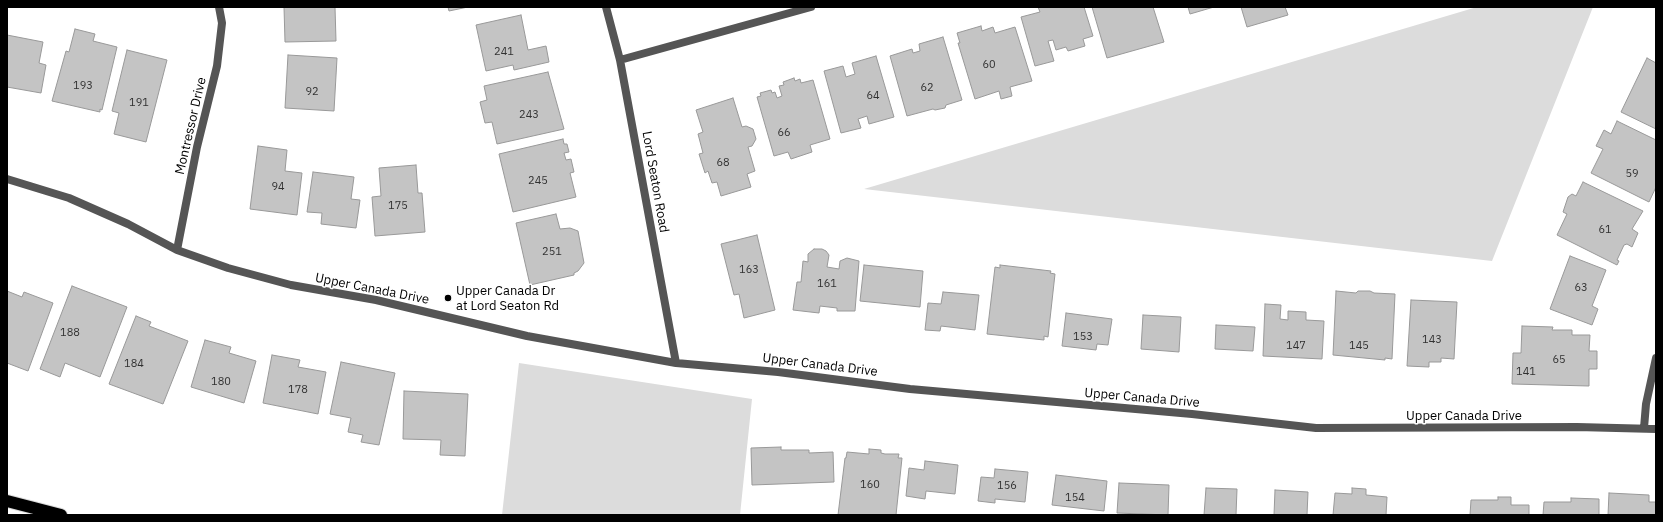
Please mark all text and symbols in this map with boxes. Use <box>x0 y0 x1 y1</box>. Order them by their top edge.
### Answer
house number: 241 <box>494 45 514 59</box>
house number: 60 <box>982 58 996 72</box>
street label: Montressor Drive <box>172 76 210 176</box>
house number: 193 <box>73 79 93 93</box>
house number: 62 <box>920 81 934 95</box>
house number: 92 <box>305 85 319 99</box>
house number: 64 <box>866 89 880 103</box>
house number: 191 <box>129 96 149 110</box>
house number: 243 <box>519 108 539 122</box>
house number: 66 <box>777 126 791 140</box>
street label: Lord Seaton Road <box>638 130 672 234</box>
house number: 68 <box>716 156 730 170</box>
house number: 59 <box>1625 167 1639 181</box>
house number: 245 <box>528 174 548 188</box>
house number: 94 <box>271 180 285 194</box>
house number: 175 <box>388 199 408 213</box>
house number: 61 <box>1598 223 1612 237</box>
house number: 251 <box>542 245 562 259</box>
house number: 163 <box>739 263 759 277</box>
street label: Upper Canada Drive <box>314 270 430 308</box>
house number: 161 <box>817 277 837 291</box>
house number: 63 <box>1574 281 1588 295</box>
place label: Upper Canada Dr at Lord Seaton Rd <box>456 283 559 314</box>
marker: Upper Canada Dr at Lord Seaton Rd <box>443 293 453 303</box>
house number: 188 <box>60 326 80 340</box>
house number: 153 <box>1073 330 1093 344</box>
house number: 143 <box>1422 333 1442 347</box>
house number: 147 <box>1286 339 1306 353</box>
house number: 145 <box>1349 339 1369 353</box>
street label: Upper Canada Drive <box>762 350 878 380</box>
house number: 65 <box>1552 353 1566 367</box>
house number: 184 <box>124 357 144 371</box>
house number: 141 <box>1516 365 1536 379</box>
house number: 180 <box>211 375 231 389</box>
house number: 178 <box>288 383 308 397</box>
street label: Upper Canada Drive <box>1084 385 1200 411</box>
street label: Upper Canada Drive <box>1406 408 1522 424</box>
house number: 160 <box>860 478 880 492</box>
house number: 156 <box>997 479 1017 493</box>
house number: 154 <box>1065 491 1085 505</box>

